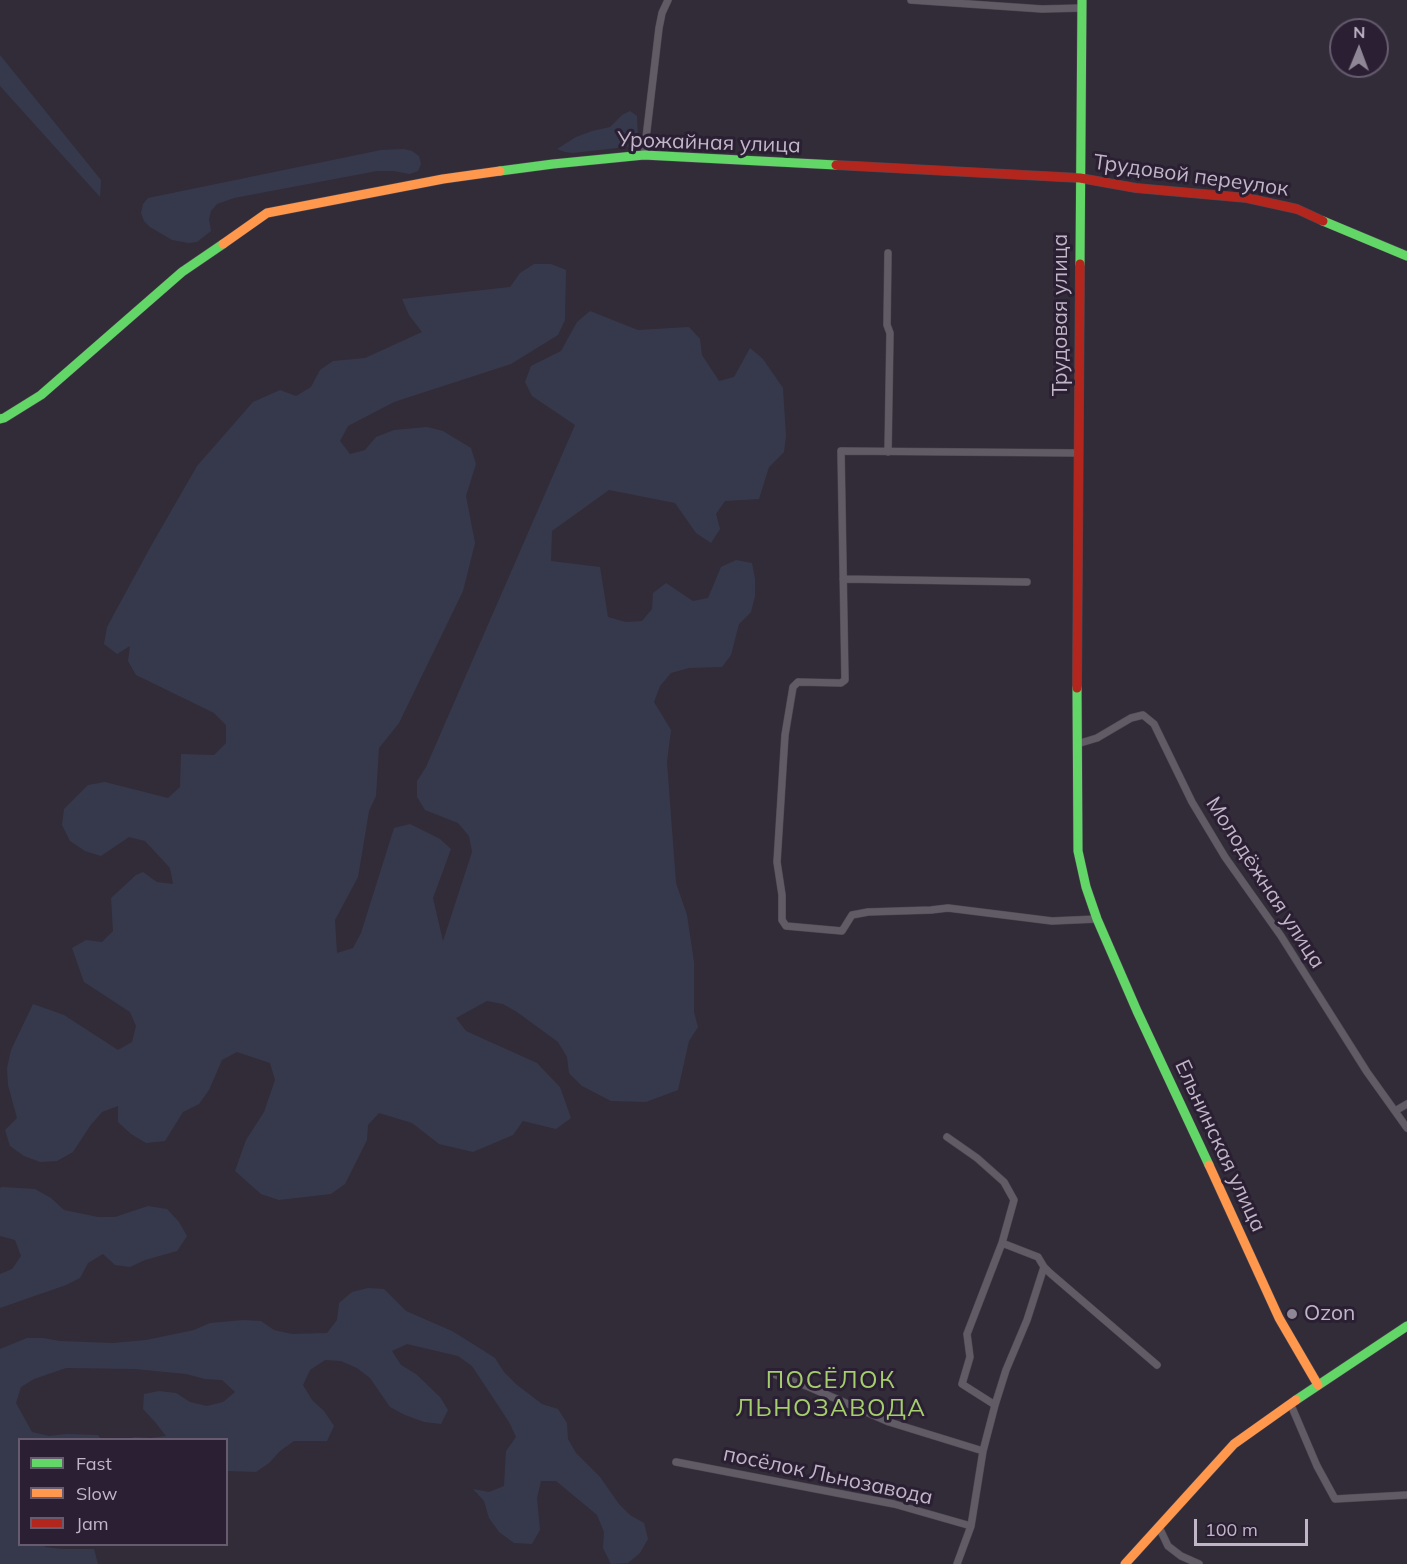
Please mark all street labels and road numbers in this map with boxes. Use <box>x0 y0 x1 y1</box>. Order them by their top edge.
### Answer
street label: Урожайная улица <box>617 127 801 159</box>
street label: Трудовой переулок <box>1092 150 1290 202</box>
street label: Трудовая улица <box>1048 234 1074 396</box>
street label: Молодёжная улица <box>1200 792 1330 974</box>
street label: Ельнинская улица <box>1169 1056 1271 1236</box>
street label: посёлок Льнозавода <box>721 1441 935 1511</box>

